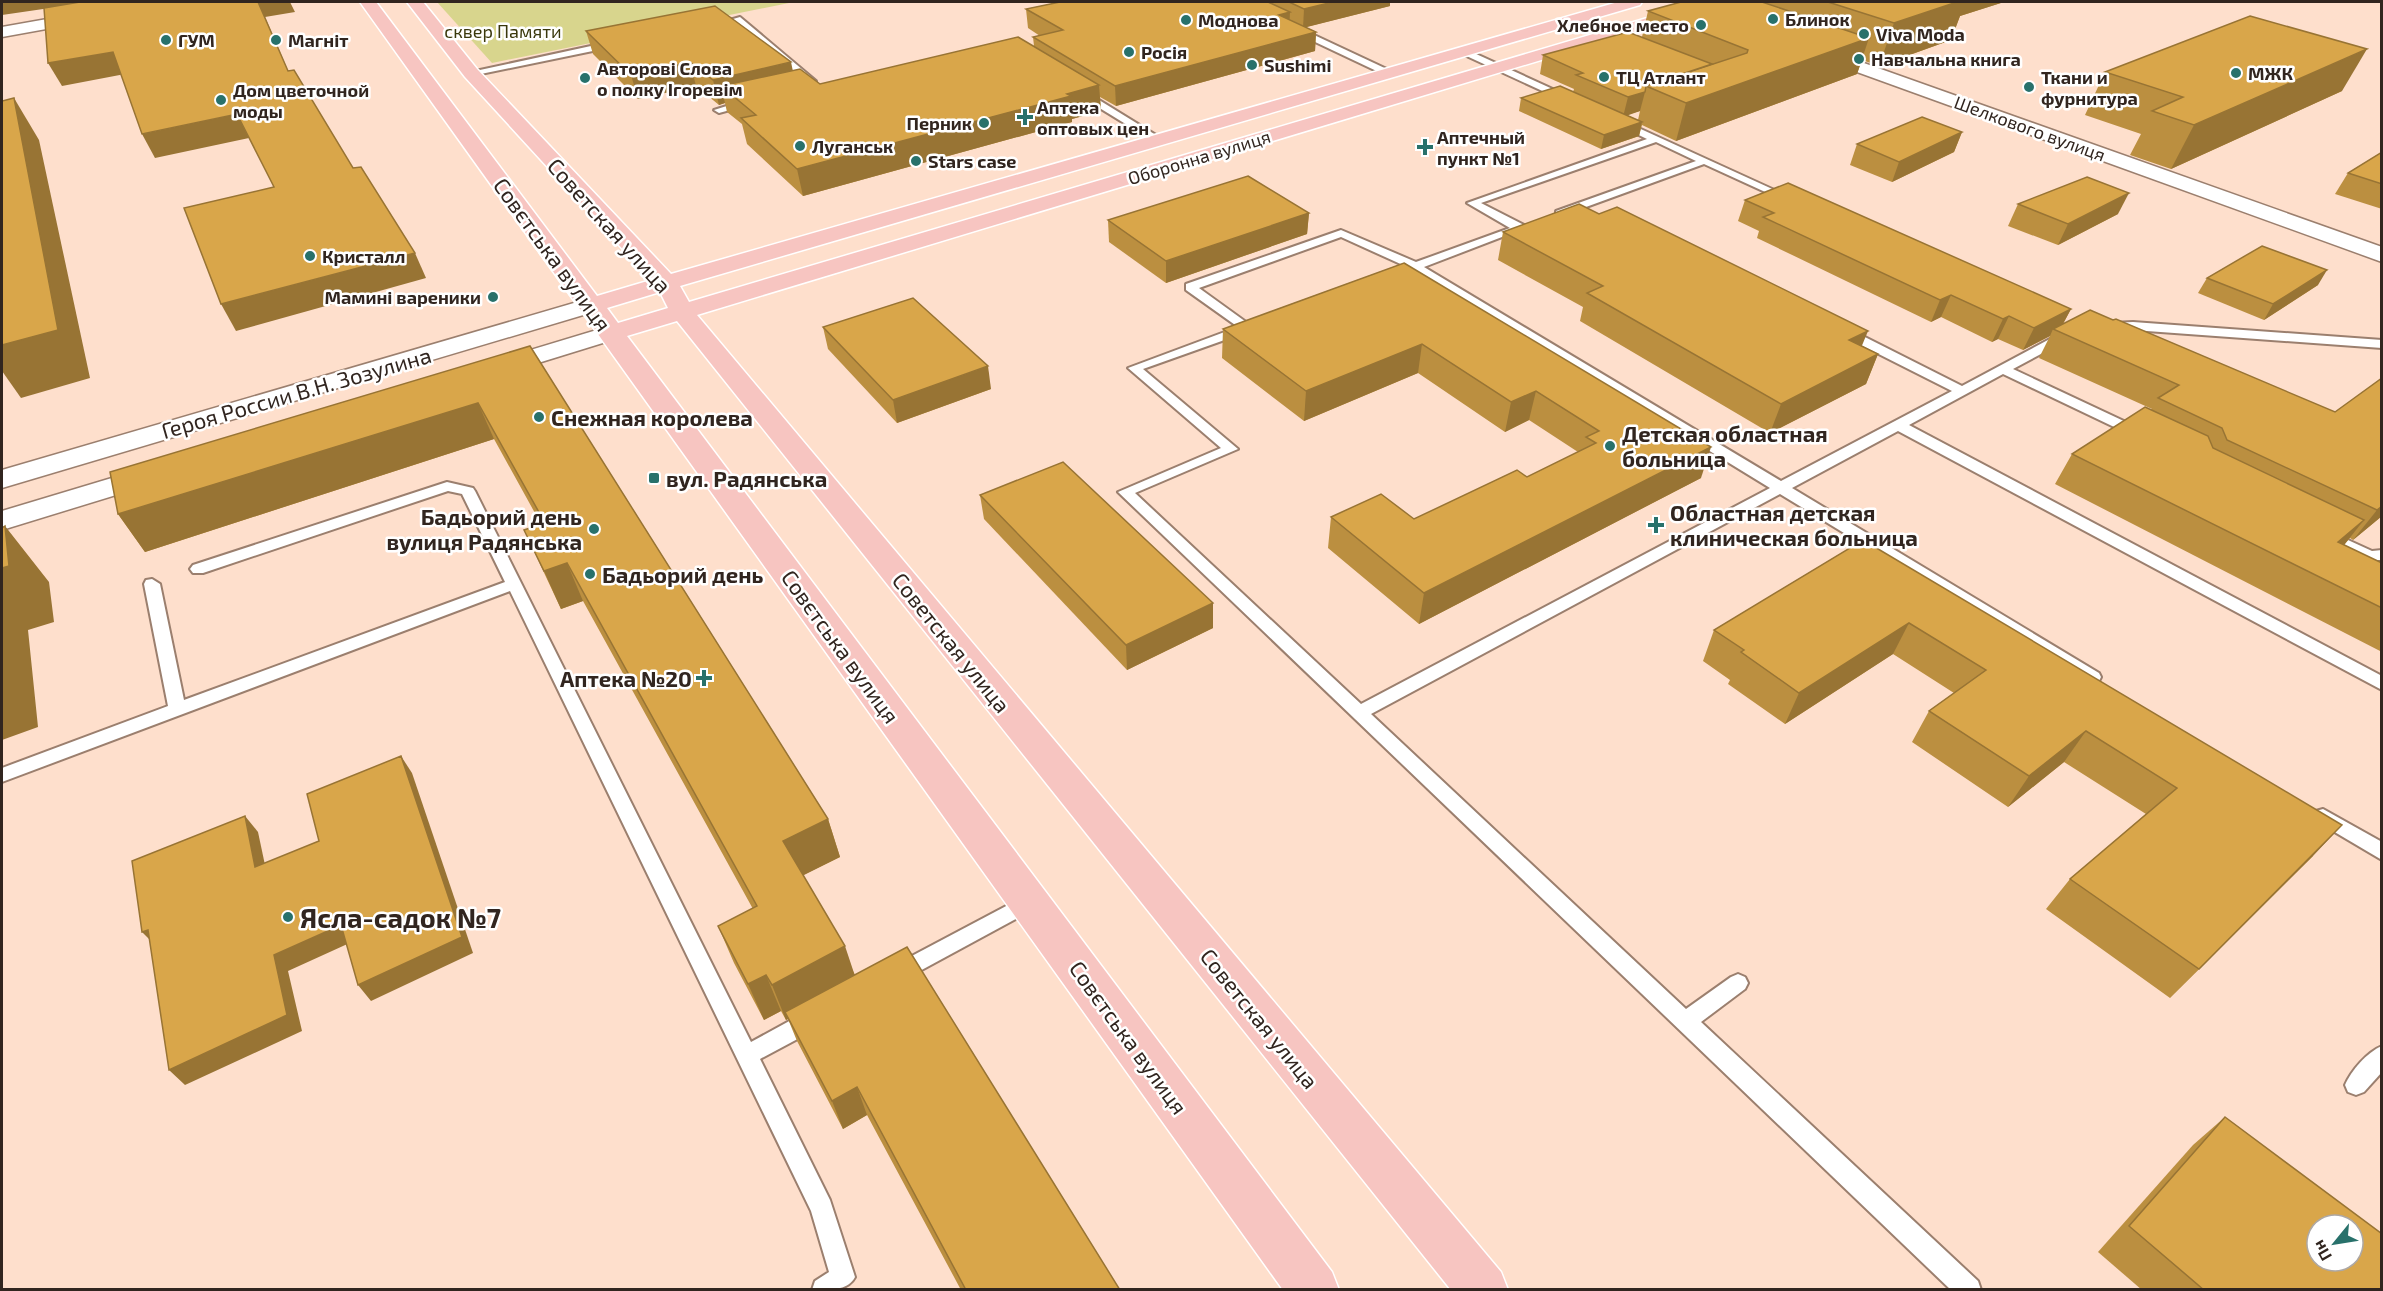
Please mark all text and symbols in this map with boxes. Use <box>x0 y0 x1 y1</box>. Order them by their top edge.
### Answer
place label: Блинок <box>1785 8 1850 30</box>
place label: Моднова <box>1198 9 1278 31</box>
marker: Блинок <box>1766 12 1780 26</box>
marker: Моднова <box>1179 13 1193 27</box>
place label: Хлебное место <box>1557 14 1689 36</box>
marker: Хлебное место <box>1694 18 1708 32</box>
park label: сквер Памяти <box>444 20 562 42</box>
place label: Viva Moda <box>1876 23 1965 45</box>
marker: Viva Moda <box>1857 27 1871 41</box>
place label: ГУМ <box>178 29 215 51</box>
place label: Магніт <box>288 29 348 51</box>
marker: ГУМ <box>159 33 173 47</box>
marker: Магніт <box>269 33 283 47</box>
place label: Росія <box>1141 41 1187 63</box>
marker: Росія <box>1122 45 1136 59</box>
place label: Навчальна книга <box>1871 48 2021 70</box>
marker: Навчальна книга <box>1852 52 1866 66</box>
place label: Sushimi <box>1264 54 1331 76</box>
place label: Авторові Слова о полку Ігоревім <box>597 57 743 100</box>
marker: Sushimi <box>1245 58 1259 72</box>
place label: МЖК <box>2248 62 2293 84</box>
place label: ТЦ Атлант <box>1616 66 1706 88</box>
place label: Ткани и фурнитура <box>2041 66 2138 109</box>
marker: МЖК <box>2229 66 2243 80</box>
marker: ТЦ Атлант <box>1597 70 1611 84</box>
marker: Авторові Слова о полку Ігоревім <box>578 71 592 85</box>
place label: Дом цветочной моды <box>233 79 369 122</box>
marker: Ткани и фурнитура <box>2022 80 2036 94</box>
street label: Шелкового вулиця <box>1951 90 2109 166</box>
marker: Дом цветочной моды <box>214 93 228 107</box>
place label: Аптека оптовых цен <box>1037 96 1149 139</box>
marker: Аптека оптовых цен <box>1018 110 1032 124</box>
place label: Перник <box>906 112 972 134</box>
marker: Перник <box>977 116 991 130</box>
street label: Оборонна вулиця <box>1125 125 1273 189</box>
place label: Аптечный пункт №1 <box>1437 126 1525 169</box>
place label: Луганськ <box>812 135 893 157</box>
marker: Луганськ <box>793 139 807 153</box>
marker: Аптечный пункт №1 <box>1418 140 1432 154</box>
place label: Stars case <box>928 150 1016 172</box>
street label: Советская улица <box>542 152 677 298</box>
marker: Stars case <box>909 154 923 168</box>
street label: Совєтська вулиця <box>488 172 617 336</box>
place label: Кристалл <box>322 245 405 267</box>
marker: Кристалл <box>303 249 317 263</box>
place label: Мамині вареники <box>325 286 481 308</box>
marker: Мамині вареники <box>486 290 500 304</box>
street label: Героя России В.Н. Зозулина <box>158 341 434 444</box>
place label: Снежная королева <box>551 404 753 430</box>
marker: Снежная королева <box>532 410 546 424</box>
place label: Детская областная больница <box>1622 420 1828 471</box>
marker: Детская областная больница <box>1603 439 1617 453</box>
place label: вул. Радянська <box>666 465 827 491</box>
marker: вул. Радянська <box>647 471 661 485</box>
place label: Областная детская клиническая больница <box>1670 499 1918 550</box>
place label: Бадьорий день вулиця Радянська <box>386 503 582 554</box>
marker: Областная детская клиническая больница <box>1647 516 1665 534</box>
marker: Бадьорий день вулиця Радянська <box>587 522 601 536</box>
place label: Бадьорий день <box>602 561 763 587</box>
street label: Совєтська вулиця <box>776 564 905 728</box>
marker: Бадьорий день <box>583 567 597 581</box>
street label: Советская улица <box>887 567 1016 718</box>
place label: Аптека №20 <box>560 665 692 691</box>
marker: Аптека №20 <box>697 671 711 685</box>
place label: Ясла-садок №7 <box>300 901 501 933</box>
marker: Ясла-садок №7 <box>281 910 295 924</box>
street label: Советская улица <box>1195 943 1324 1094</box>
street label: Совєтська вулиця <box>1064 955 1193 1119</box>
north arrow <box>2305 1213 2365 1273</box>
text: Пн <box>2308 1237 2335 1265</box>

